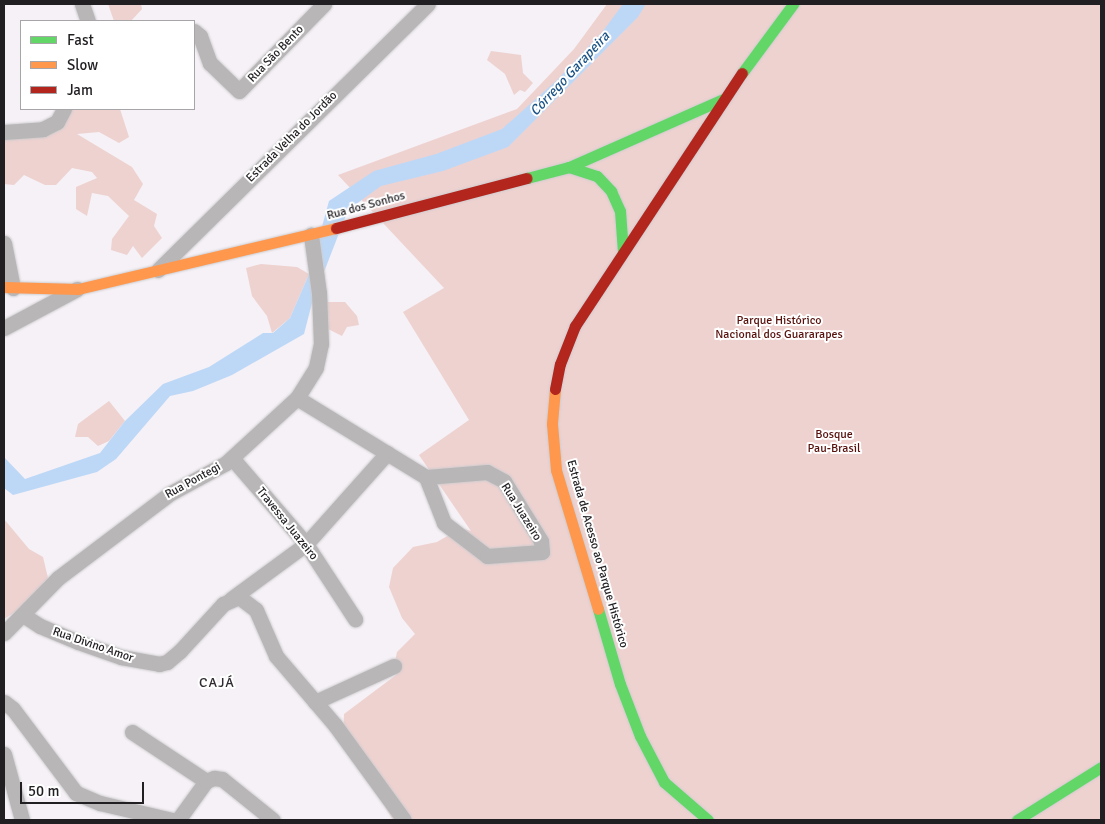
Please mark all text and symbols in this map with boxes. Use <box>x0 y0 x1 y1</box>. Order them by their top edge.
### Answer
legend <box>20 20 195 110</box>
street label: Rua São Bento <box>245 22 307 86</box>
water label: Córrego Garapeira <box>527 28 613 120</box>
text: Fast <box>67 31 94 49</box>
text: Slow <box>67 56 98 74</box>
text: Jam <box>67 81 93 99</box>
street label: Estrada Velha do Jordão <box>244 89 340 185</box>
street label: Rua dos Sonhos <box>325 189 407 223</box>
park label: Parque Histórico Nacional dos Guararapes <box>715 314 843 342</box>
park label: Bosque Pau-Brasil <box>808 428 860 456</box>
street label: Estrada de Acesso ao Parque Histórico <box>563 458 631 650</box>
street label: Rua Pontegi <box>163 460 223 502</box>
street label: Rua Juazeiro <box>498 481 544 543</box>
street label: Travessa Juazeiro <box>253 485 321 563</box>
street label: Rua Divino Amor <box>51 624 135 666</box>
district label: CAJÁ <box>199 675 235 691</box>
scale bar <box>22 772 146 804</box>
text: 50 m <box>28 782 59 800</box>

